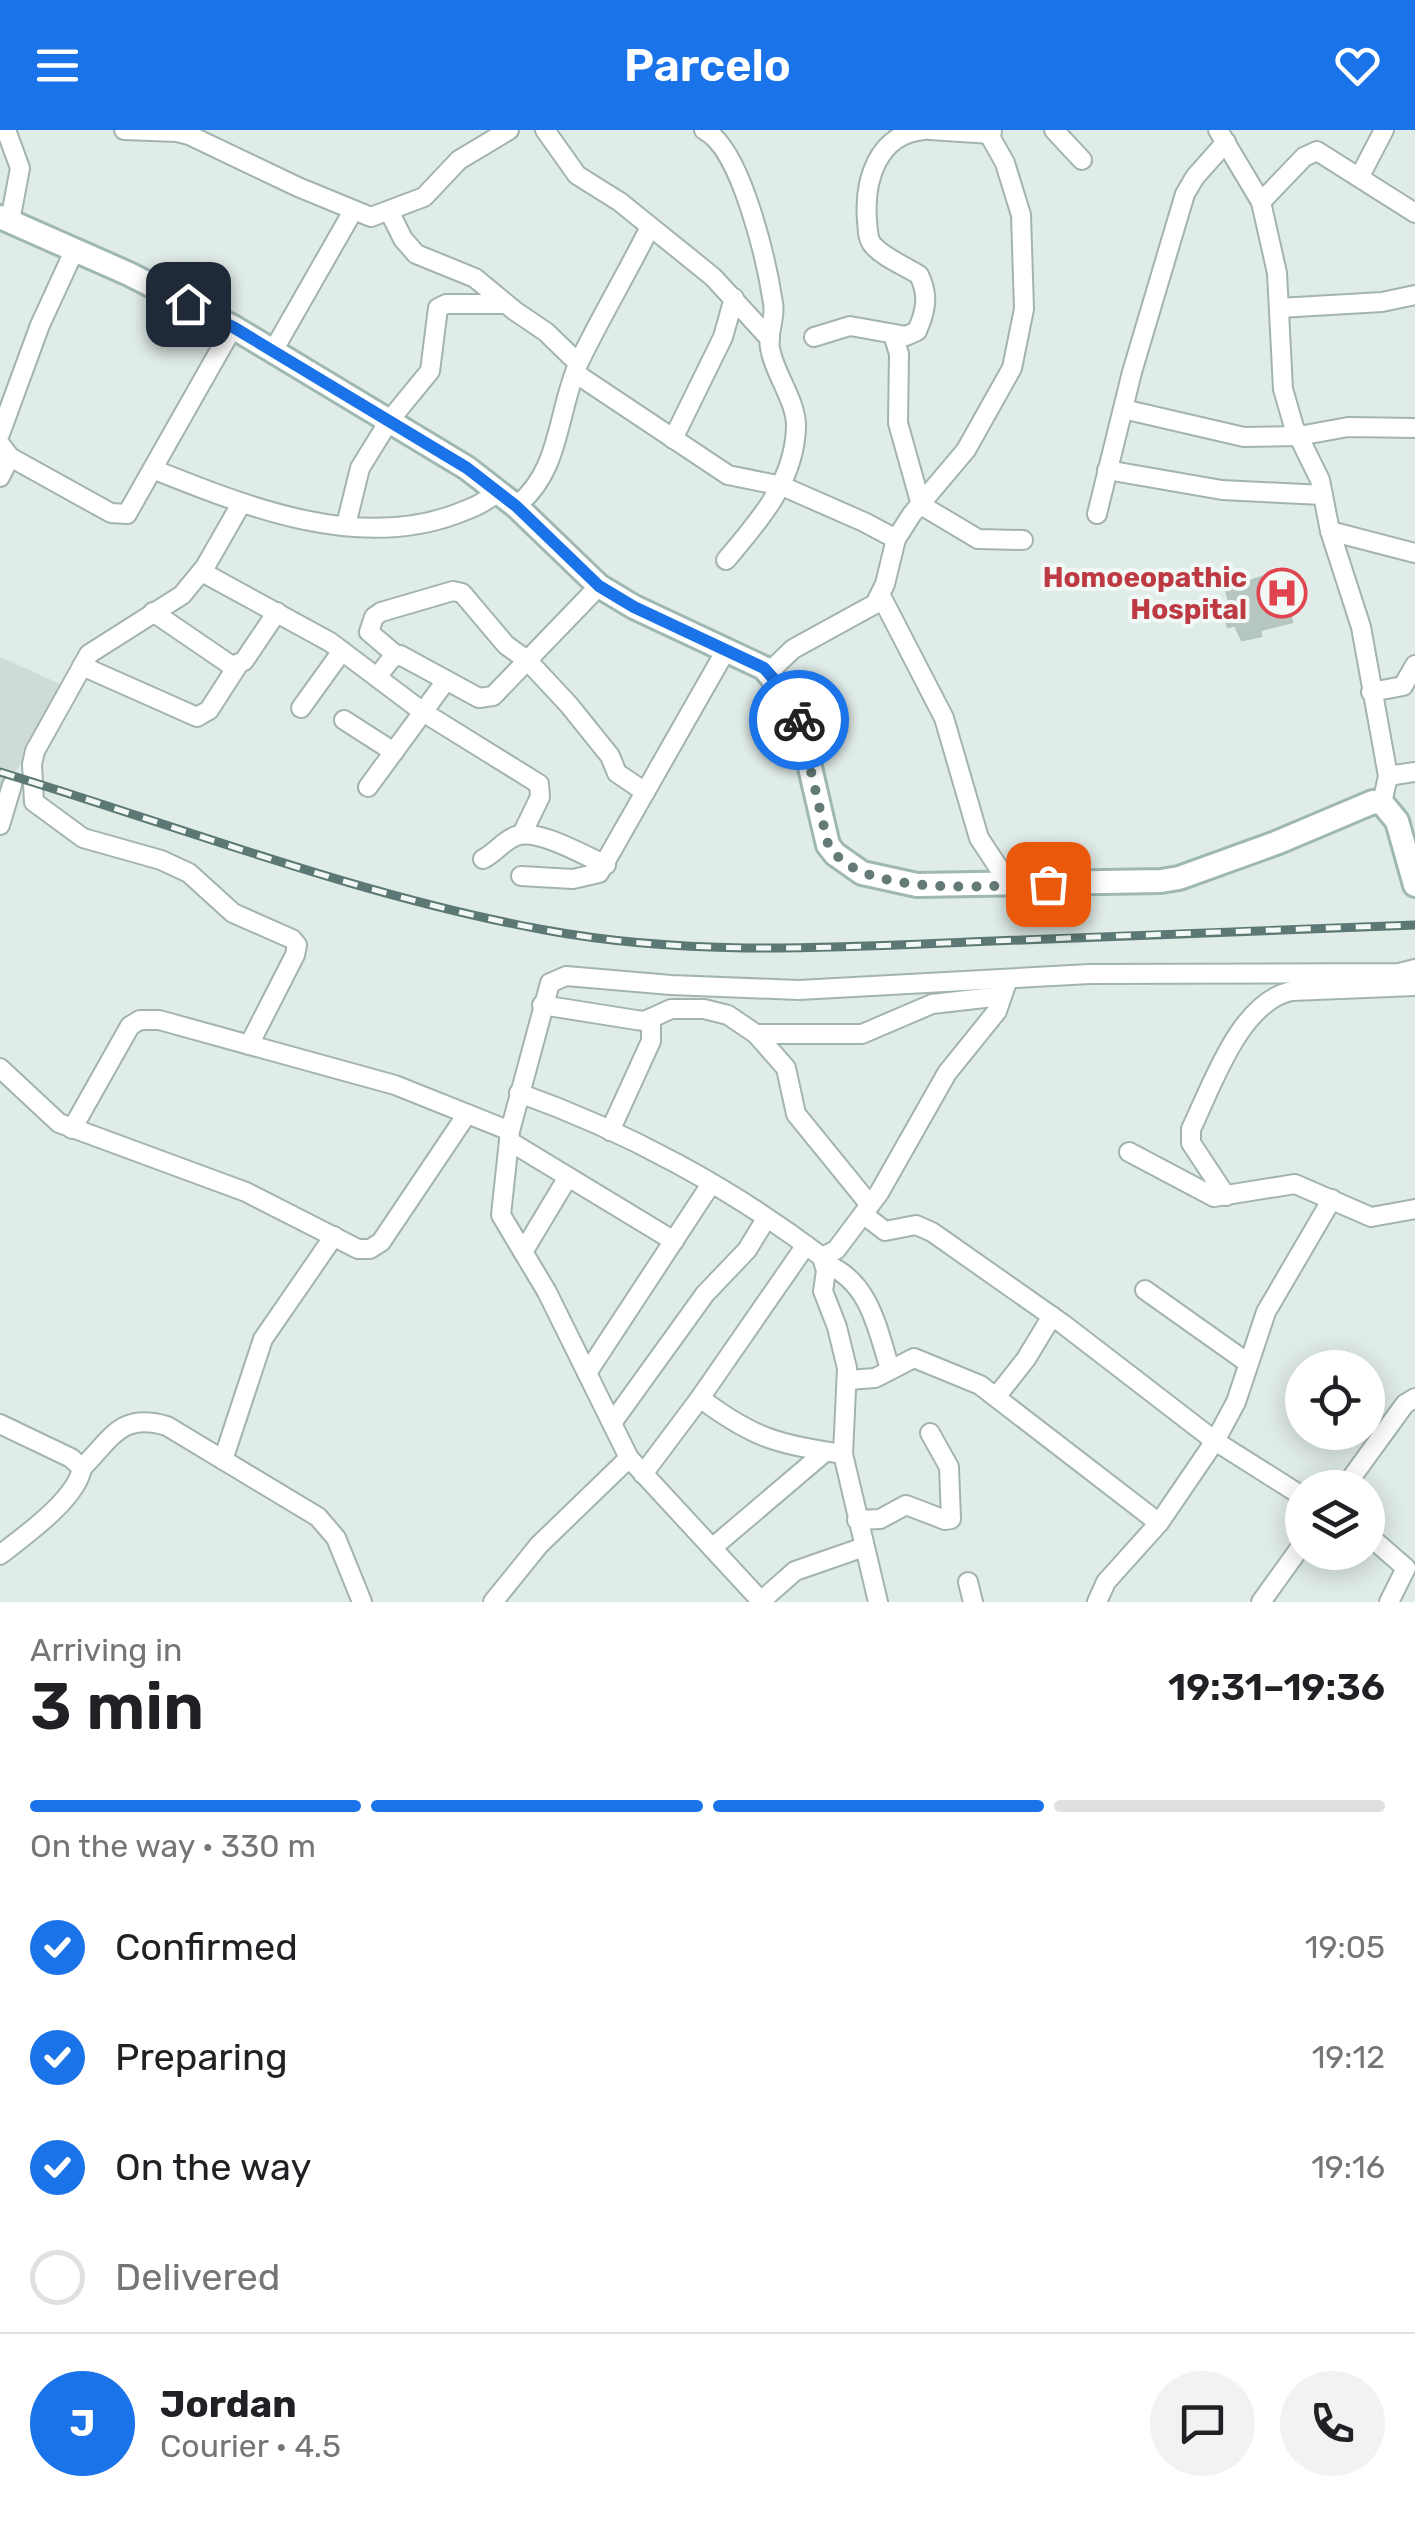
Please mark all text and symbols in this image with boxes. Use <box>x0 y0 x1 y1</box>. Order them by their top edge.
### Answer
icon: menu <box>30 38 85 93</box>
icon: heart <box>1330 38 1385 93</box>
text: Parcelo <box>624 39 791 92</box>
pin <box>146 262 231 347</box>
icon: home <box>161 277 216 332</box>
place label: Homoeopathic Hospital <box>1043 561 1247 626</box>
hospital icon: Homoeopathic Hospital <box>1256 567 1308 619</box>
courier <box>749 670 849 770</box>
icon: bike <box>772 693 827 748</box>
pin <box>1006 842 1091 927</box>
icon: bag <box>1021 857 1076 912</box>
map controls <box>1285 1350 1385 1570</box>
button: locate <box>1285 1350 1385 1450</box>
button: layers <box>1285 1470 1385 1570</box>
text: Arriving in <box>30 1631 182 1669</box>
text: 19:31–19:36 <box>1168 1664 1385 1710</box>
text: 3 min <box>30 1668 204 1745</box>
text: On the way · 330 m <box>30 1827 316 1865</box>
icon: check <box>30 1920 85 1975</box>
text: Confirmed <box>115 1924 298 1970</box>
text: 19:05 <box>1305 1928 1385 1966</box>
icon: check <box>30 2030 85 2085</box>
text: Preparing <box>115 2034 288 2080</box>
text: 19:12 <box>1312 2038 1385 2076</box>
icon: check <box>30 2140 85 2195</box>
text: On the way <box>115 2144 311 2190</box>
text: 19:16 <box>1311 2148 1385 2186</box>
text: Delivered <box>115 2254 280 2300</box>
button: chat <box>1150 2371 1255 2476</box>
button: phone <box>1280 2371 1385 2476</box>
text: Jordan <box>160 2381 297 2427</box>
text: J <box>70 2400 95 2446</box>
text: Courier · 4.5 <box>160 2427 341 2465</box>

